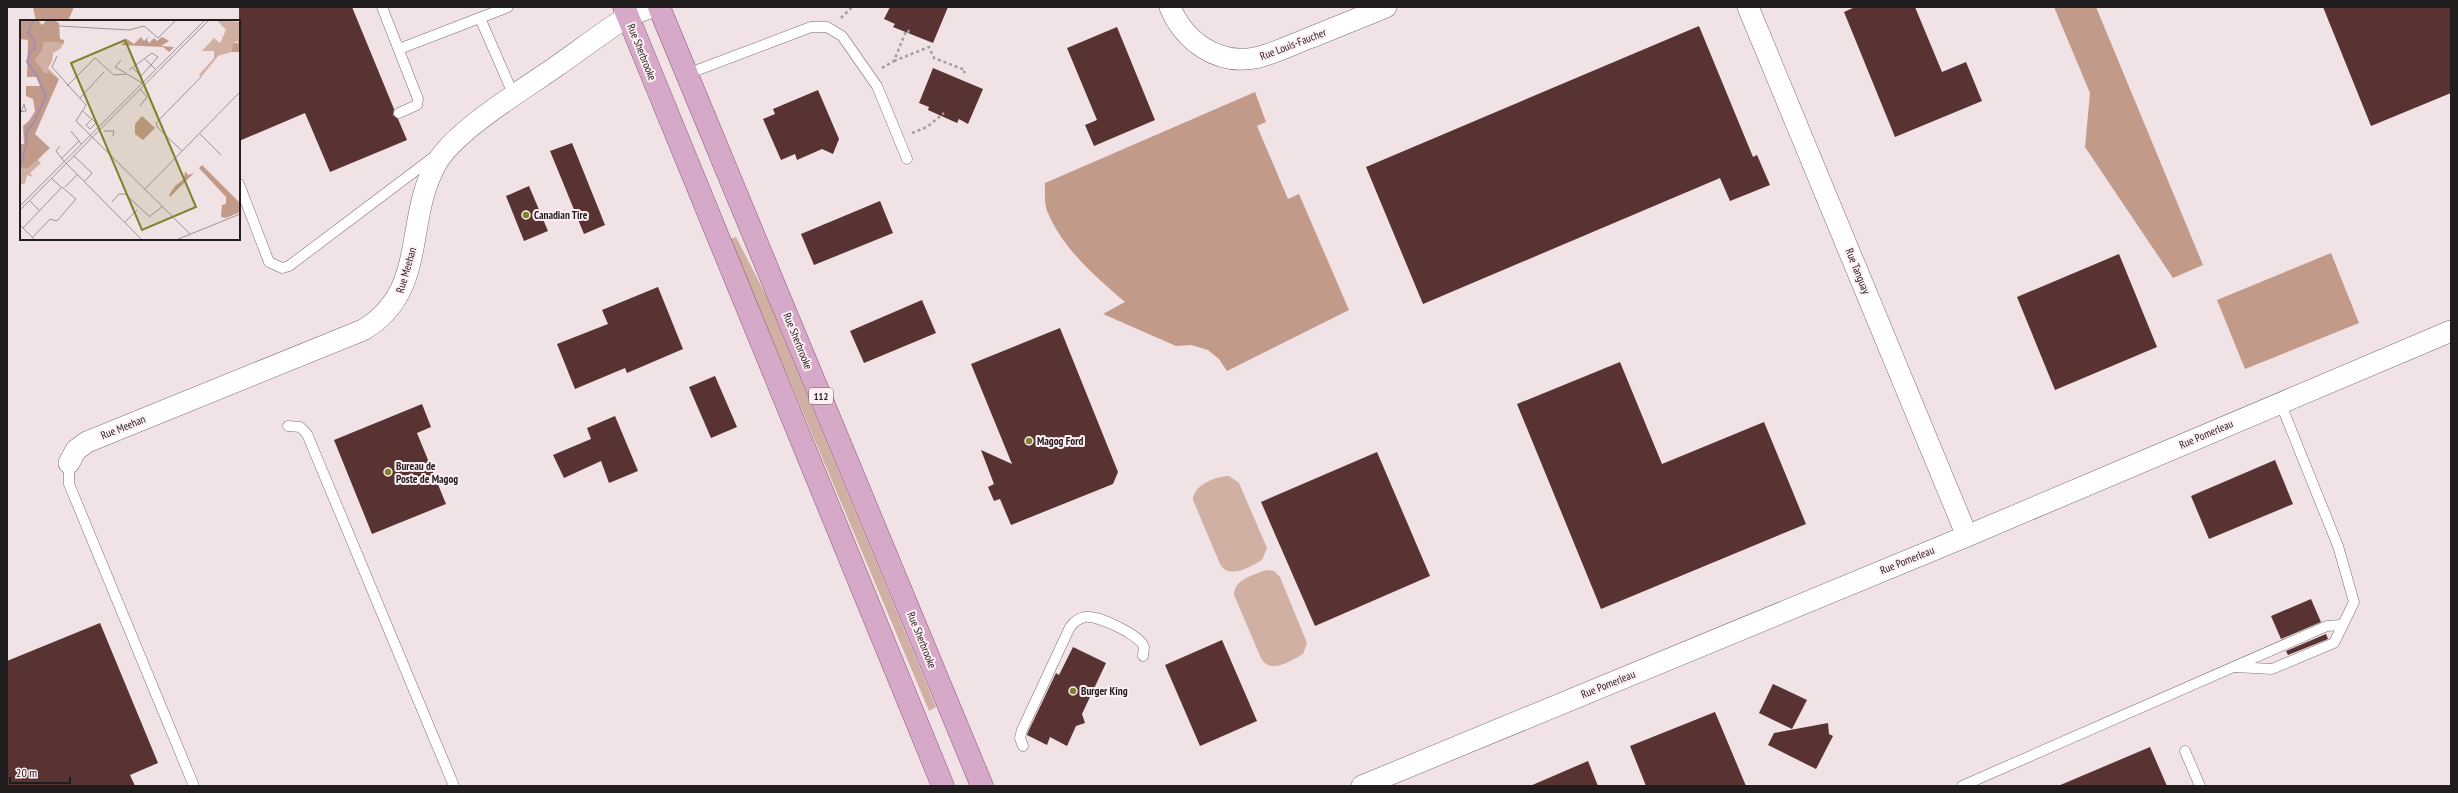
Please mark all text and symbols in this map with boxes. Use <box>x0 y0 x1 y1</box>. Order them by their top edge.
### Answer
inset map <box>20 20 240 240</box>
street label: Rue Sherbrooke <box>624 22 660 83</box>
street label: Rue Louis-Faucher <box>1258 25 1328 63</box>
place label: Canadian Tire <box>534 208 588 222</box>
marker: Canadian Tire <box>521 210 531 220</box>
street label: Rue Meehan <box>393 245 419 295</box>
street label: Rue Tanguay <box>1843 246 1874 297</box>
street label: Rue Sherbrooke <box>780 311 816 372</box>
road number: 112 <box>809 388 833 404</box>
street label: Rue Meehan <box>99 412 148 442</box>
street label: Rue Pomerleau <box>2177 416 2235 452</box>
place label: Magog Ford <box>1037 434 1083 448</box>
marker: Magog Ford <box>1024 436 1034 446</box>
place label: Bureau de Poste de Magog <box>396 459 458 486</box>
marker: Bureau de Poste de Magog <box>383 467 393 477</box>
street label: Rue Pomerleau <box>1878 543 1936 577</box>
street label: Rue Sherbrooke <box>904 610 940 671</box>
street label: Rue Pomerleau <box>1579 667 1637 701</box>
place label: Burger King <box>1081 684 1128 698</box>
marker: Burger King <box>1068 686 1078 696</box>
scale bar <box>10 759 70 785</box>
text: 20 m <box>16 765 37 780</box>

